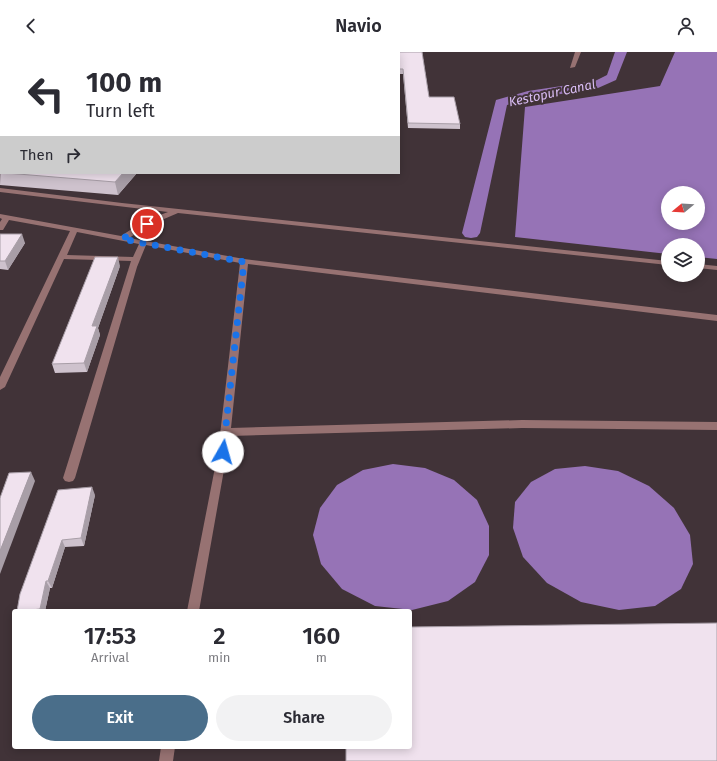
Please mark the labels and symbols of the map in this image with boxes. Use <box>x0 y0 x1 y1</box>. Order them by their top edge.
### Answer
water label: Kestopur Canal <box>507 76 597 110</box>
north arrow <box>661 186 705 230</box>
pin <box>130 207 164 241</box>
position arrow <box>202 431 244 473</box>

